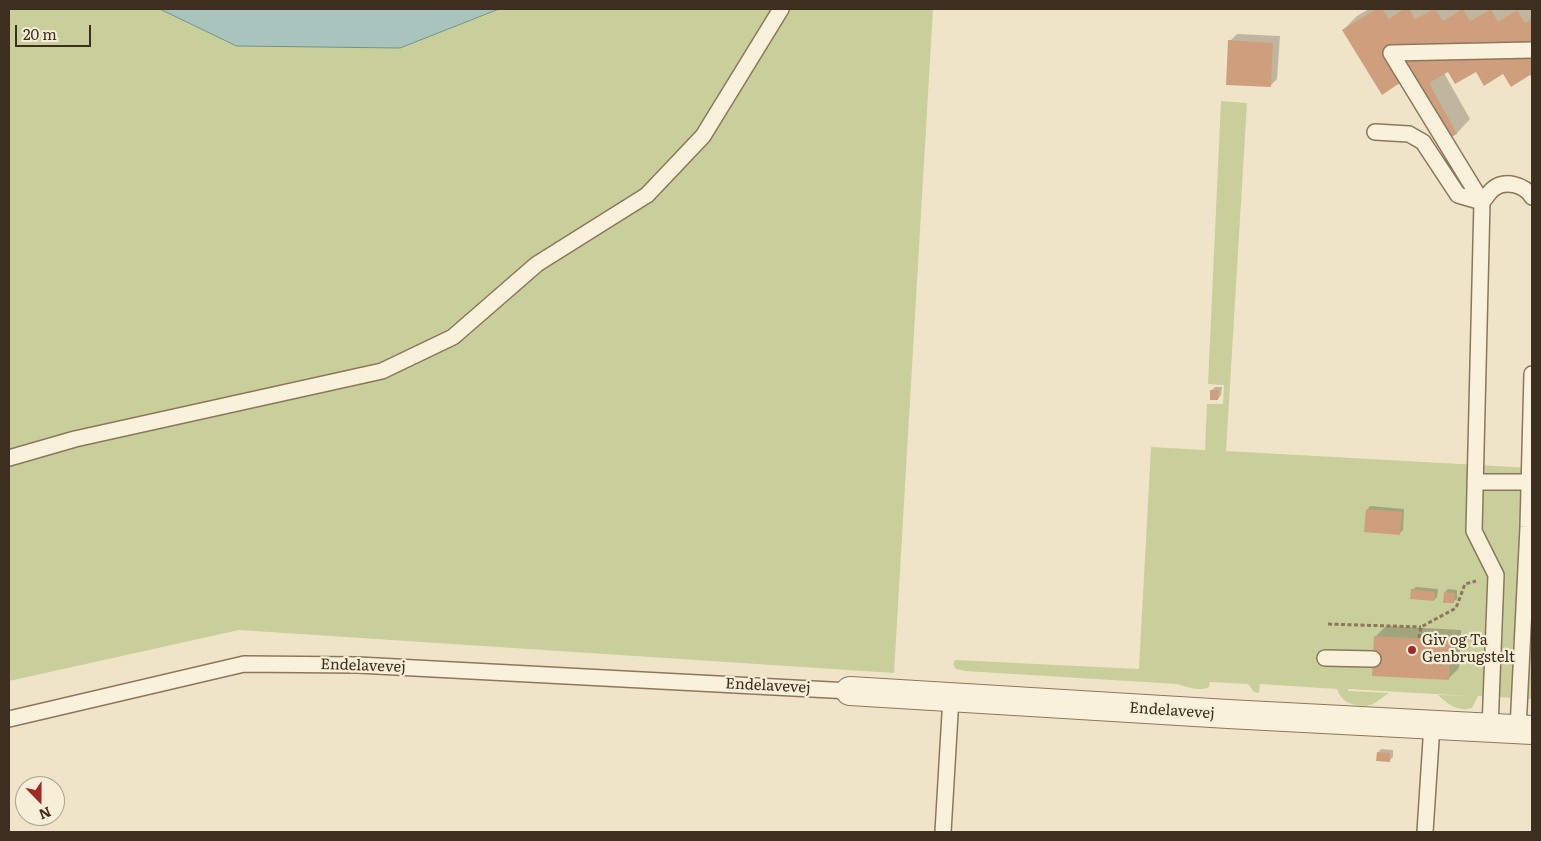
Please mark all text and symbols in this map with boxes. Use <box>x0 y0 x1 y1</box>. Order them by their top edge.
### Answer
scale bar <box>18 15 94 47</box>
text: 20 m <box>23 22 57 45</box>
place label: Giv og Ta Genbrugstelt <box>1422 632 1515 667</box>
marker: Giv og Ta Genbrugstelt <box>1406 644 1418 656</box>
street label: Endelavevej <box>320 656 406 676</box>
street label: Endelavevej <box>725 675 811 697</box>
street label: Endelavevej <box>1129 699 1215 723</box>
north arrow <box>15 776 65 826</box>
text: N <box>36 803 54 825</box>

